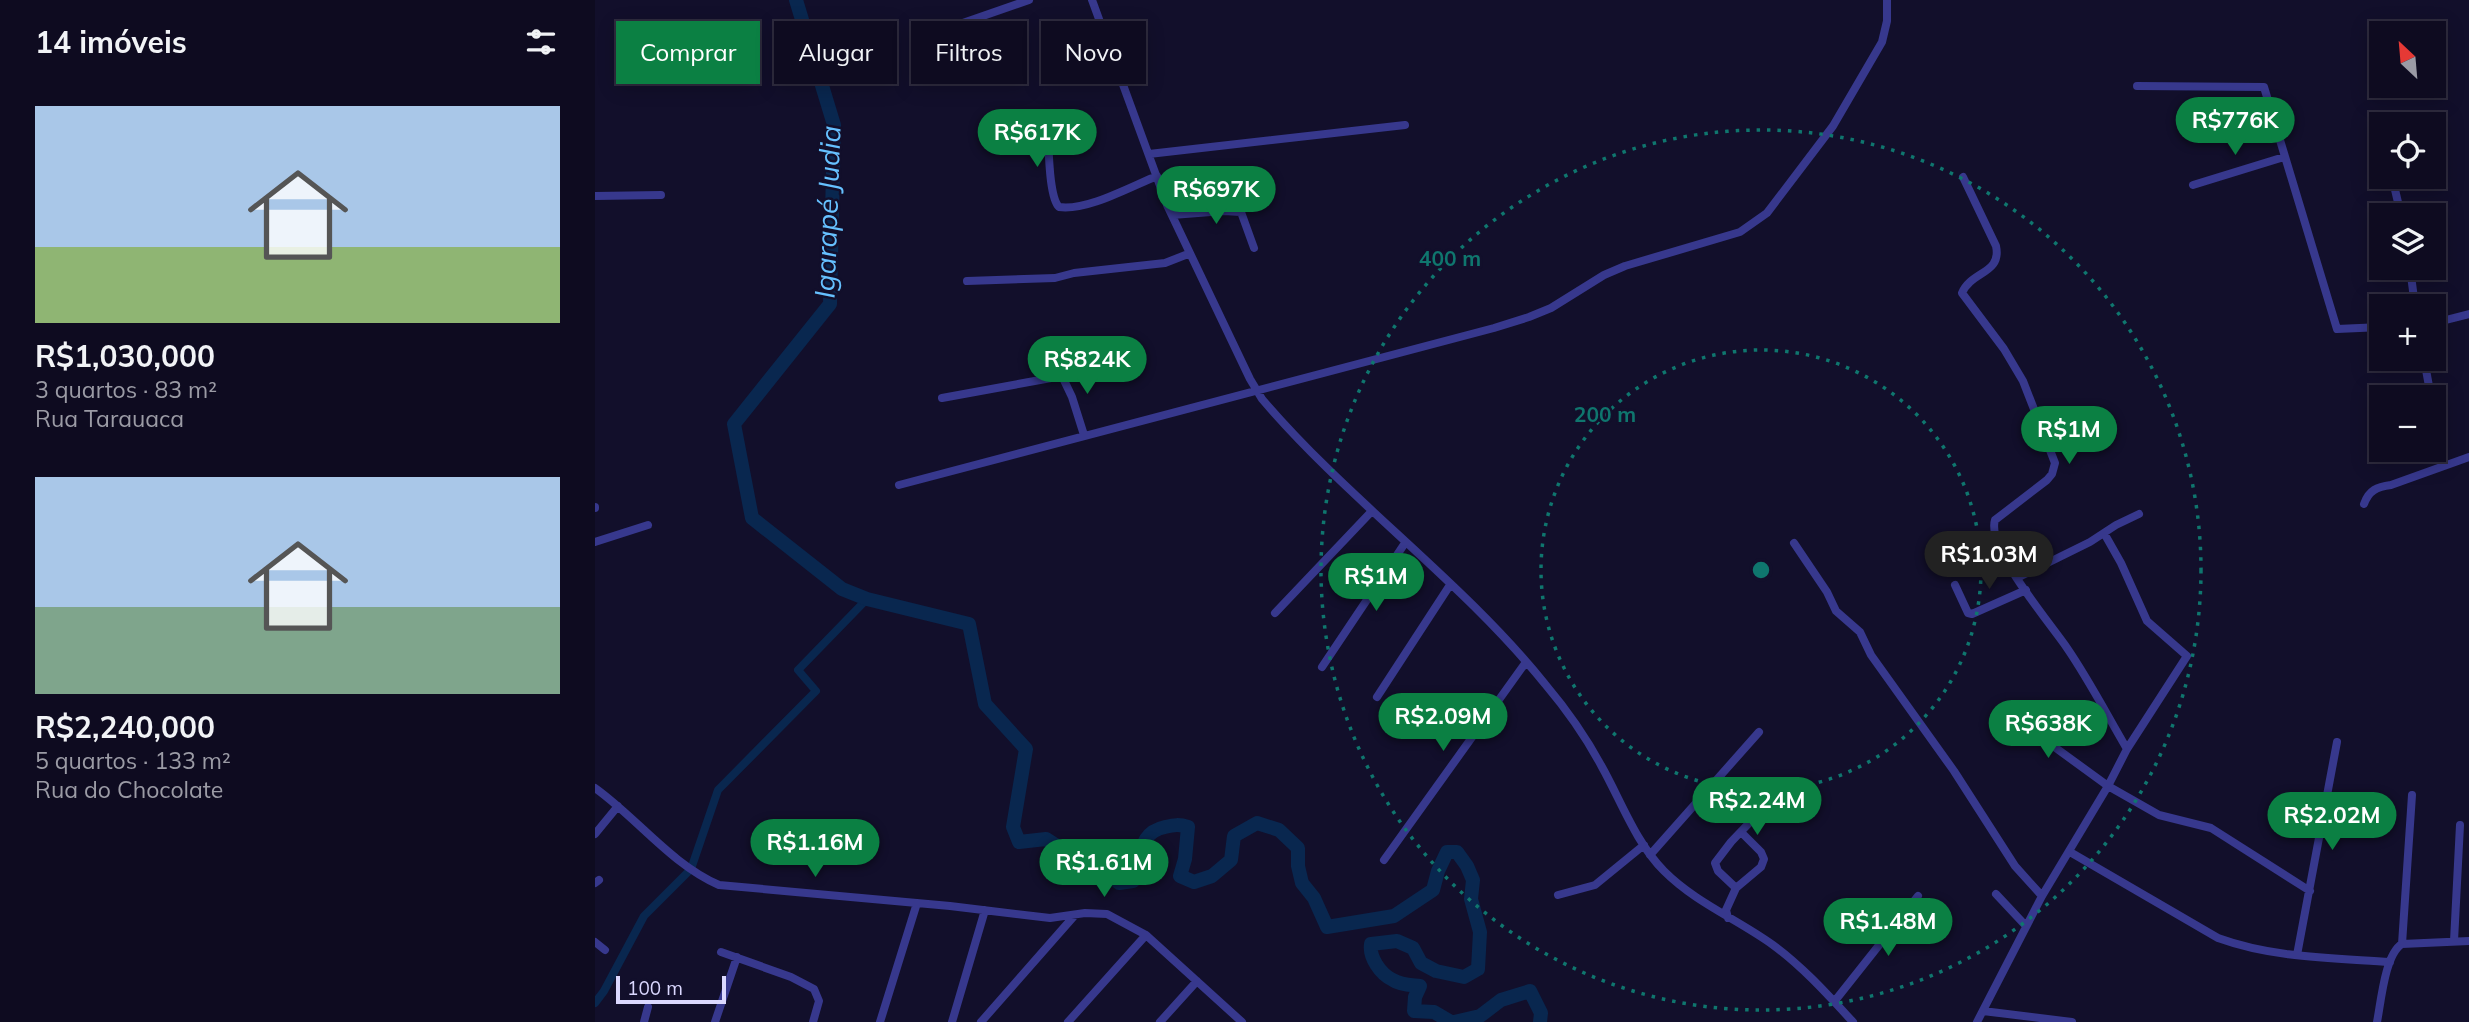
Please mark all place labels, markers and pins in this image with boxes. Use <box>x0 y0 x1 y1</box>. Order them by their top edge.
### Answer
pin: R$776K <box>2178 97 2292 157</box>
pin: R$617K <box>980 110 1094 169</box>
pin: R$697K <box>1159 166 1273 226</box>
pin: R$824K <box>1030 336 1144 396</box>
pin: R$1M <box>2028 406 2110 466</box>
pin: R$1.03M <box>1924 532 2054 591</box>
pin: R$1M <box>1335 554 1417 613</box>
centre of rings <box>1749 558 1773 582</box>
pin: R$2.09M <box>1378 694 1508 753</box>
pin: R$638K <box>1991 700 2105 760</box>
pin: R$2.24M <box>1692 778 1822 837</box>
pin: R$2.02M <box>2267 792 2397 852</box>
pin: R$1.16M <box>750 820 880 879</box>
pin: R$1.61M <box>1039 839 1169 899</box>
pin: R$1.48M <box>1823 898 1953 958</box>

